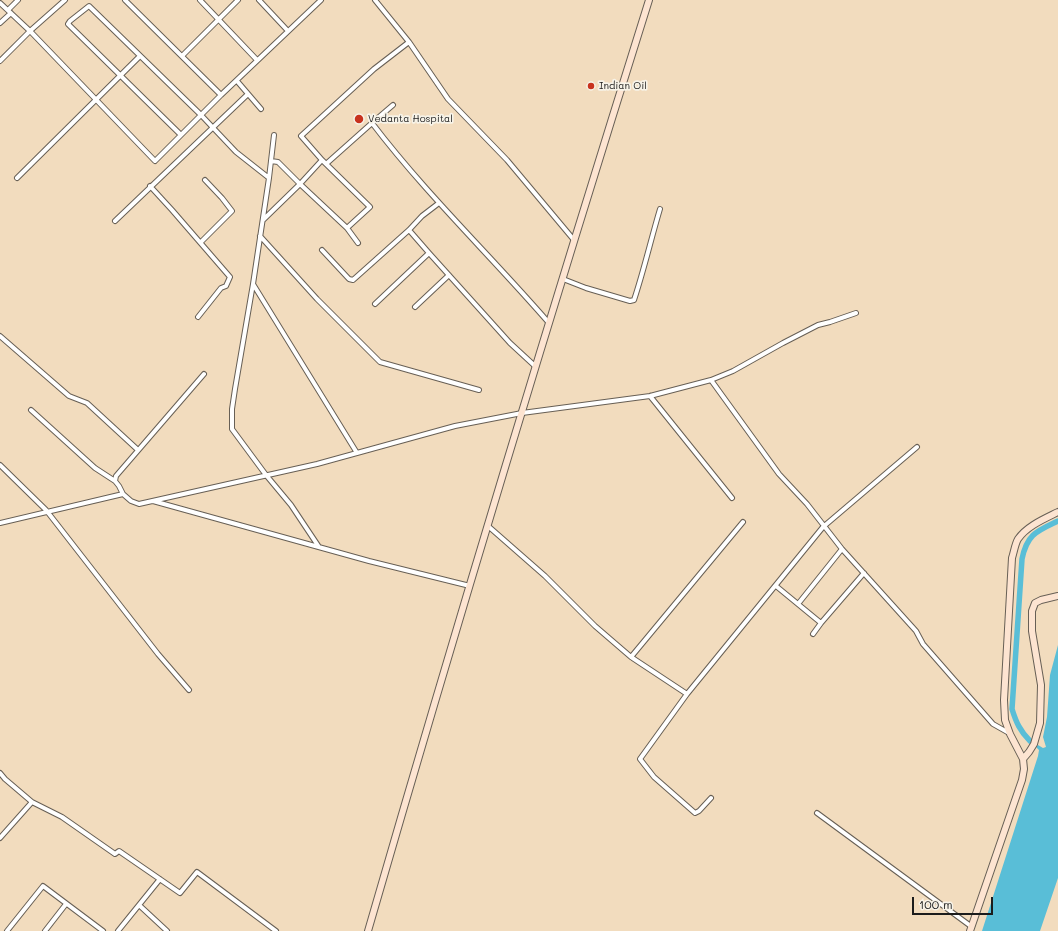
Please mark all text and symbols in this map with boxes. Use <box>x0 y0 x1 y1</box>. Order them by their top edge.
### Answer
place label: Indian Oil <box>599 80 647 92</box>
marker: Indian Oil <box>586 81 596 91</box>
marker: Vedanta Hospital <box>353 113 365 125</box>
place label: Vedanta Hospital <box>368 113 453 125</box>
scale bar <box>914 889 995 915</box>
text: 100 m <box>919 896 953 912</box>

